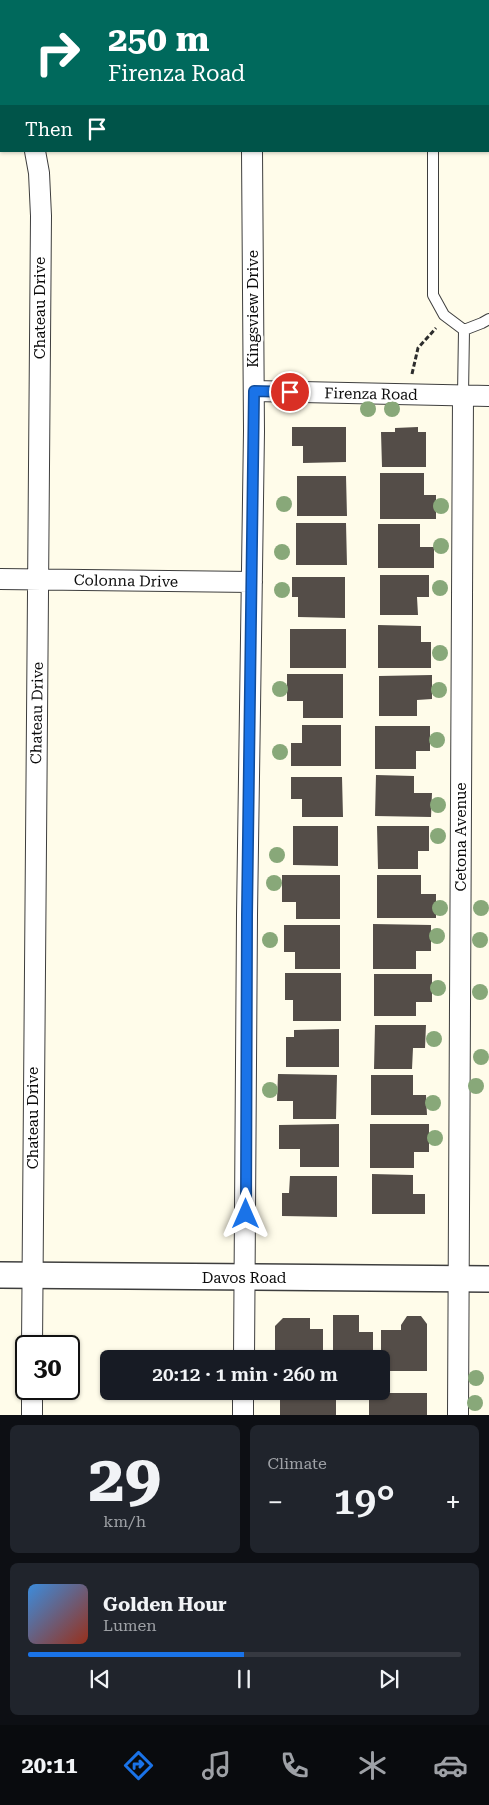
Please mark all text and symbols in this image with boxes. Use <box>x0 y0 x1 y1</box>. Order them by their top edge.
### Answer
text: 250 m <box>108 19 209 60</box>
icon: right <box>25 20 90 85</box>
text: Firenza Road <box>108 61 245 86</box>
icon: arrive <box>83 115 111 143</box>
text: Then <box>25 118 73 141</box>
street label: Kingsview Drive <box>244 250 262 368</box>
street label: Chateau Drive <box>31 257 49 359</box>
pin <box>269 371 311 413</box>
icon: arrive <box>276 378 304 406</box>
street label: Firenza Road <box>324 384 418 404</box>
street label: Colonna Drive <box>74 571 178 591</box>
street label: Chateau Drive <box>27 662 47 764</box>
street label: Cetona Avenue <box>452 782 470 892</box>
street label: Chateau Drive <box>24 1067 42 1169</box>
position arrow <box>219 1187 271 1239</box>
street label: Davos Road <box>202 1269 287 1287</box>
speed limit sign: 30 <box>15 1335 80 1400</box>
text: 20:12 · 1 min · 260 m <box>152 1363 338 1386</box>
text: 29 <box>88 1441 161 1517</box>
text: Climate <box>268 1454 327 1473</box>
text: 19° <box>334 1479 395 1523</box>
text: − <box>268 1486 283 1519</box>
text: + <box>445 1486 461 1519</box>
text: km/h <box>103 1512 146 1531</box>
text: Golden Hour <box>103 1593 227 1616</box>
text: Lumen <box>103 1616 157 1635</box>
icon: previous <box>86 1665 114 1693</box>
icon: pause <box>230 1665 258 1693</box>
icon: next <box>375 1665 403 1693</box>
icon: directions <box>121 1748 156 1783</box>
icon: music <box>199 1748 234 1783</box>
icon: phone <box>277 1748 312 1783</box>
icon: climate <box>355 1748 390 1783</box>
icon: car <box>433 1748 468 1783</box>
text: 20:11 <box>21 1753 78 1778</box>

